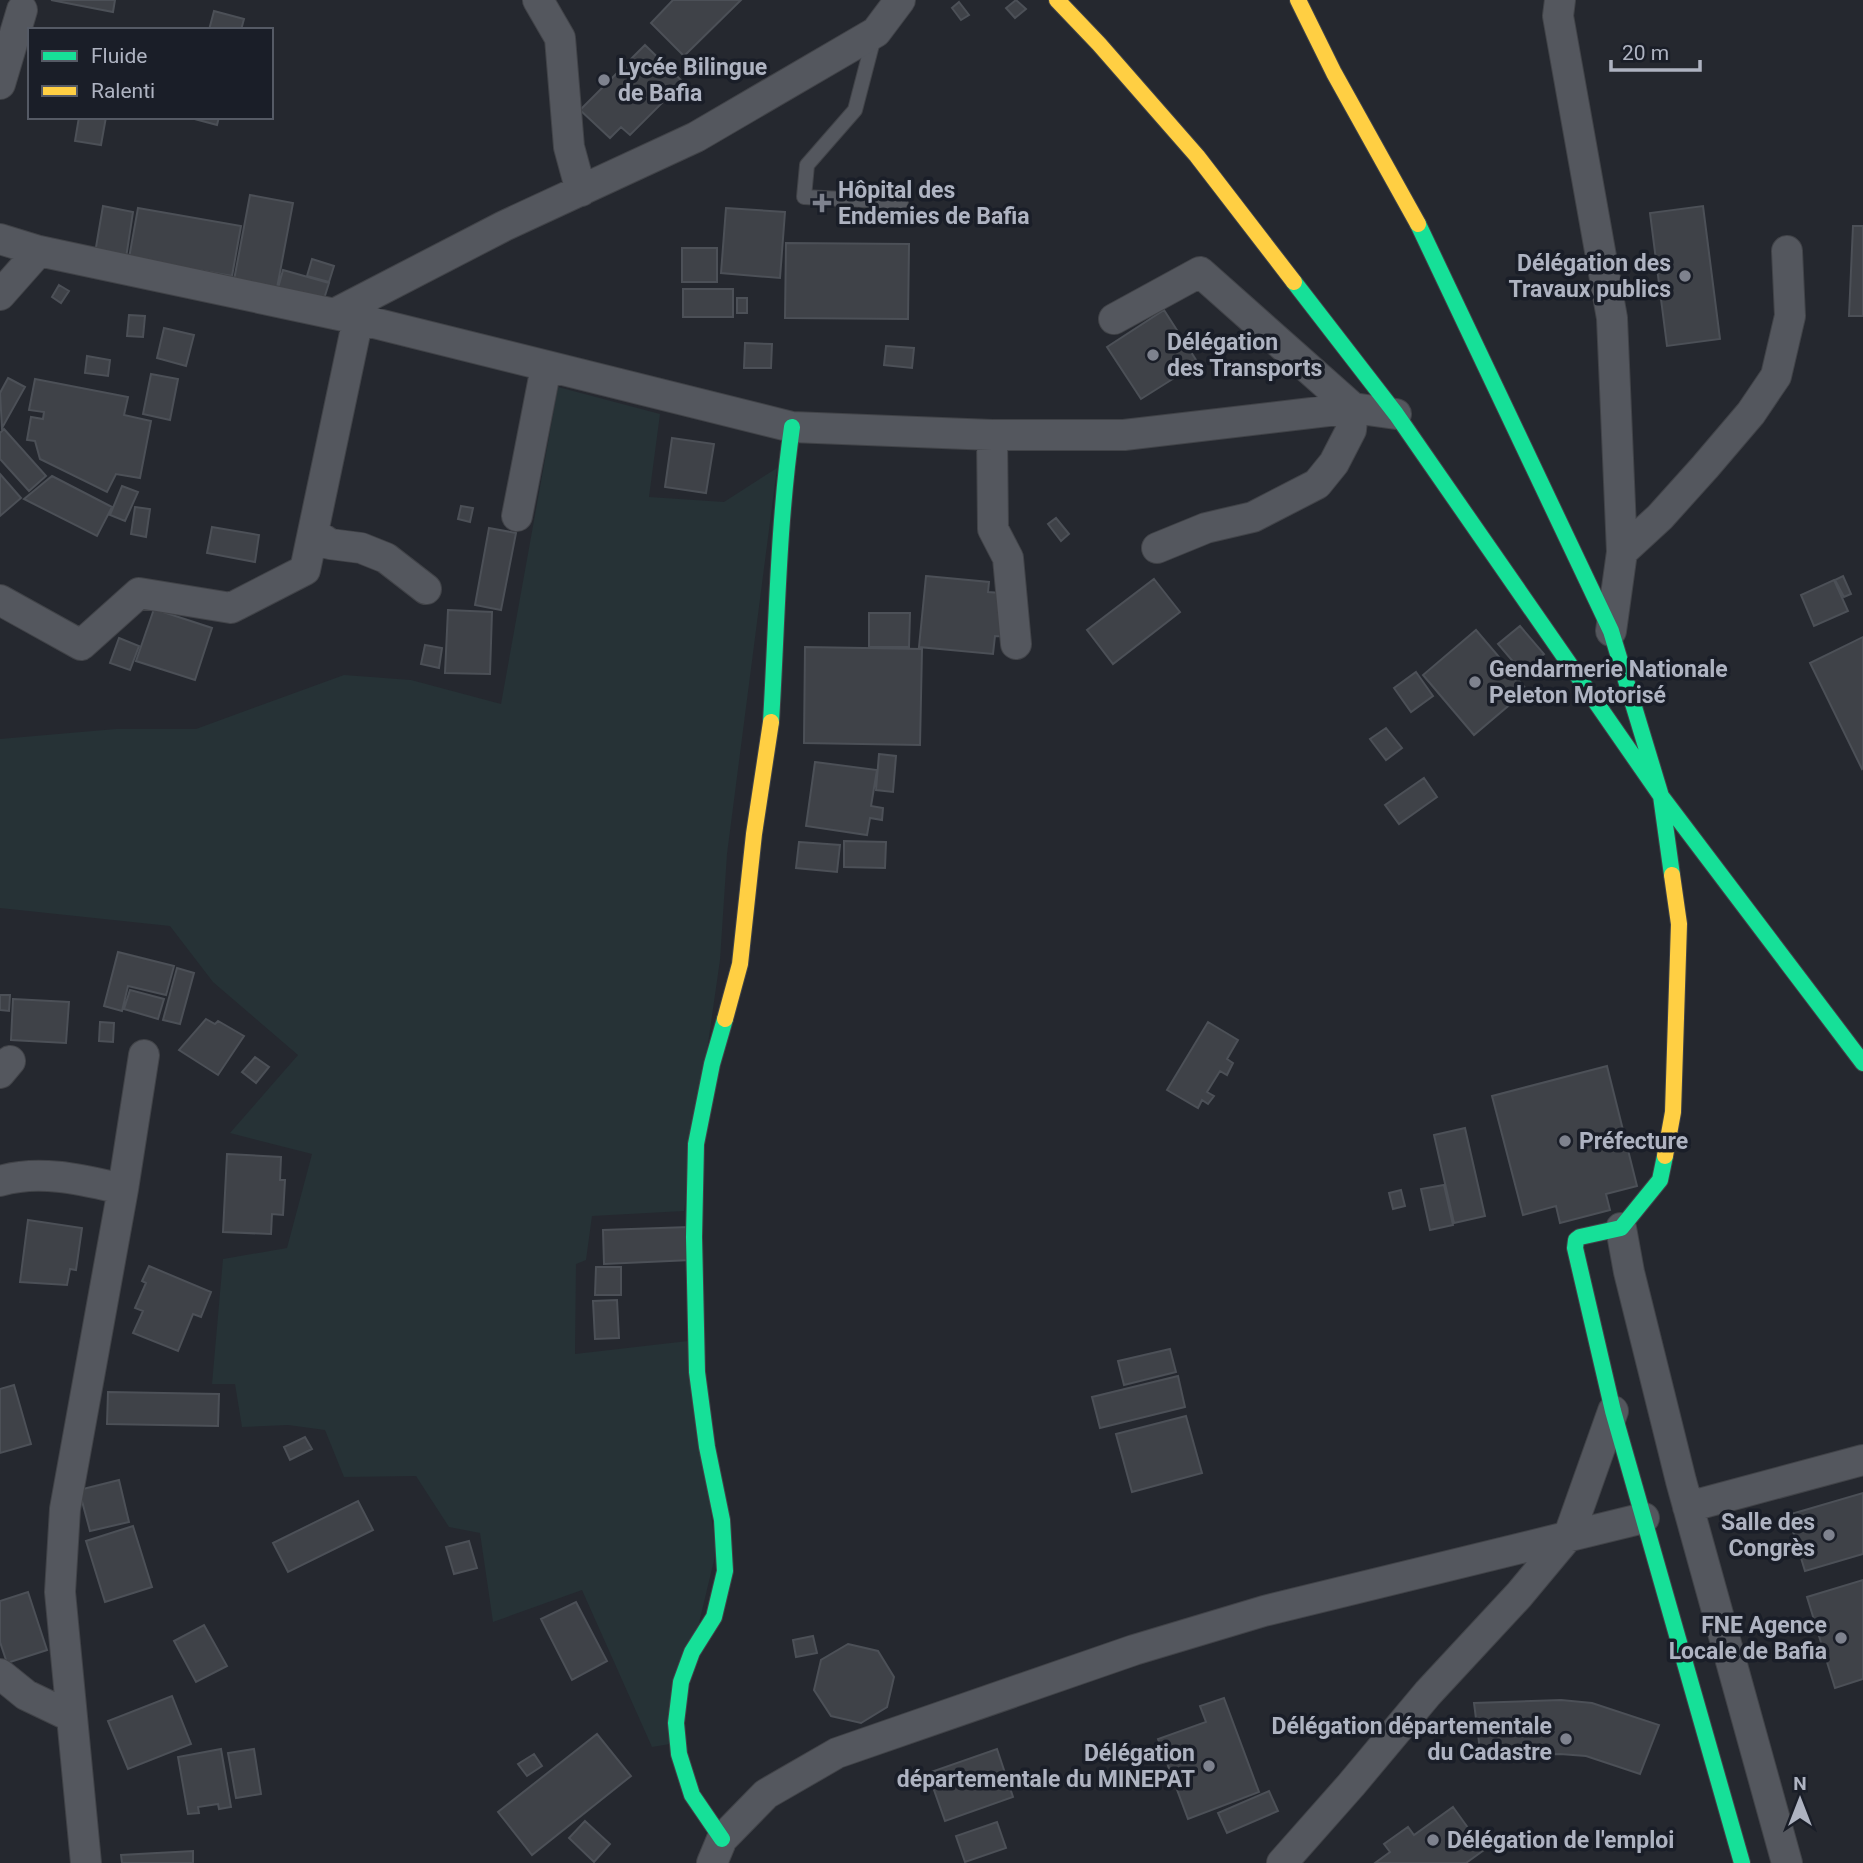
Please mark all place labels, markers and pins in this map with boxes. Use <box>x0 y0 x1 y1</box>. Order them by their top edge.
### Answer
place label: Lycée Bilingue de Bafia <box>618 54 767 107</box>
marker: Lycée Bilingue de Bafia <box>596 72 612 88</box>
place label: Hôpital des Endemies de Bafia <box>838 177 1030 230</box>
marker: Hôpital des Endemies de Bafia <box>812 193 832 213</box>
place label: Délégation des Travaux publics <box>1509 250 1671 303</box>
marker: Délégation des Travaux publics <box>1677 268 1693 284</box>
place label: Délégation des Transports <box>1167 329 1322 382</box>
marker: Délégation des Transports <box>1145 347 1161 363</box>
place label: Gendarmerie Nationale Peleton Motorisé <box>1489 656 1728 709</box>
marker: Gendarmerie Nationale Peleton Motorisé <box>1467 674 1483 690</box>
place label: Préfecture <box>1579 1128 1688 1155</box>
marker: Préfecture <box>1557 1133 1573 1149</box>
place label: Salle des Congrès <box>1721 1509 1815 1562</box>
marker: Salle des Congrès <box>1821 1527 1837 1543</box>
place label: FNE Agence Locale de Bafia <box>1669 1612 1827 1665</box>
marker: FNE Agence Locale de Bafia <box>1833 1630 1849 1646</box>
place label: Délégation départementale du Cadastre <box>1272 1713 1552 1766</box>
marker: Délégation départementale du Cadastre <box>1558 1731 1574 1747</box>
place label: Délégation départementale du MINEPAT <box>897 1740 1195 1793</box>
marker: Délégation départementale du MINEPAT <box>1201 1758 1217 1774</box>
place label: Délégation de l'emploi <box>1447 1827 1674 1854</box>
marker: Délégation de l'emploi <box>1425 1832 1441 1848</box>

